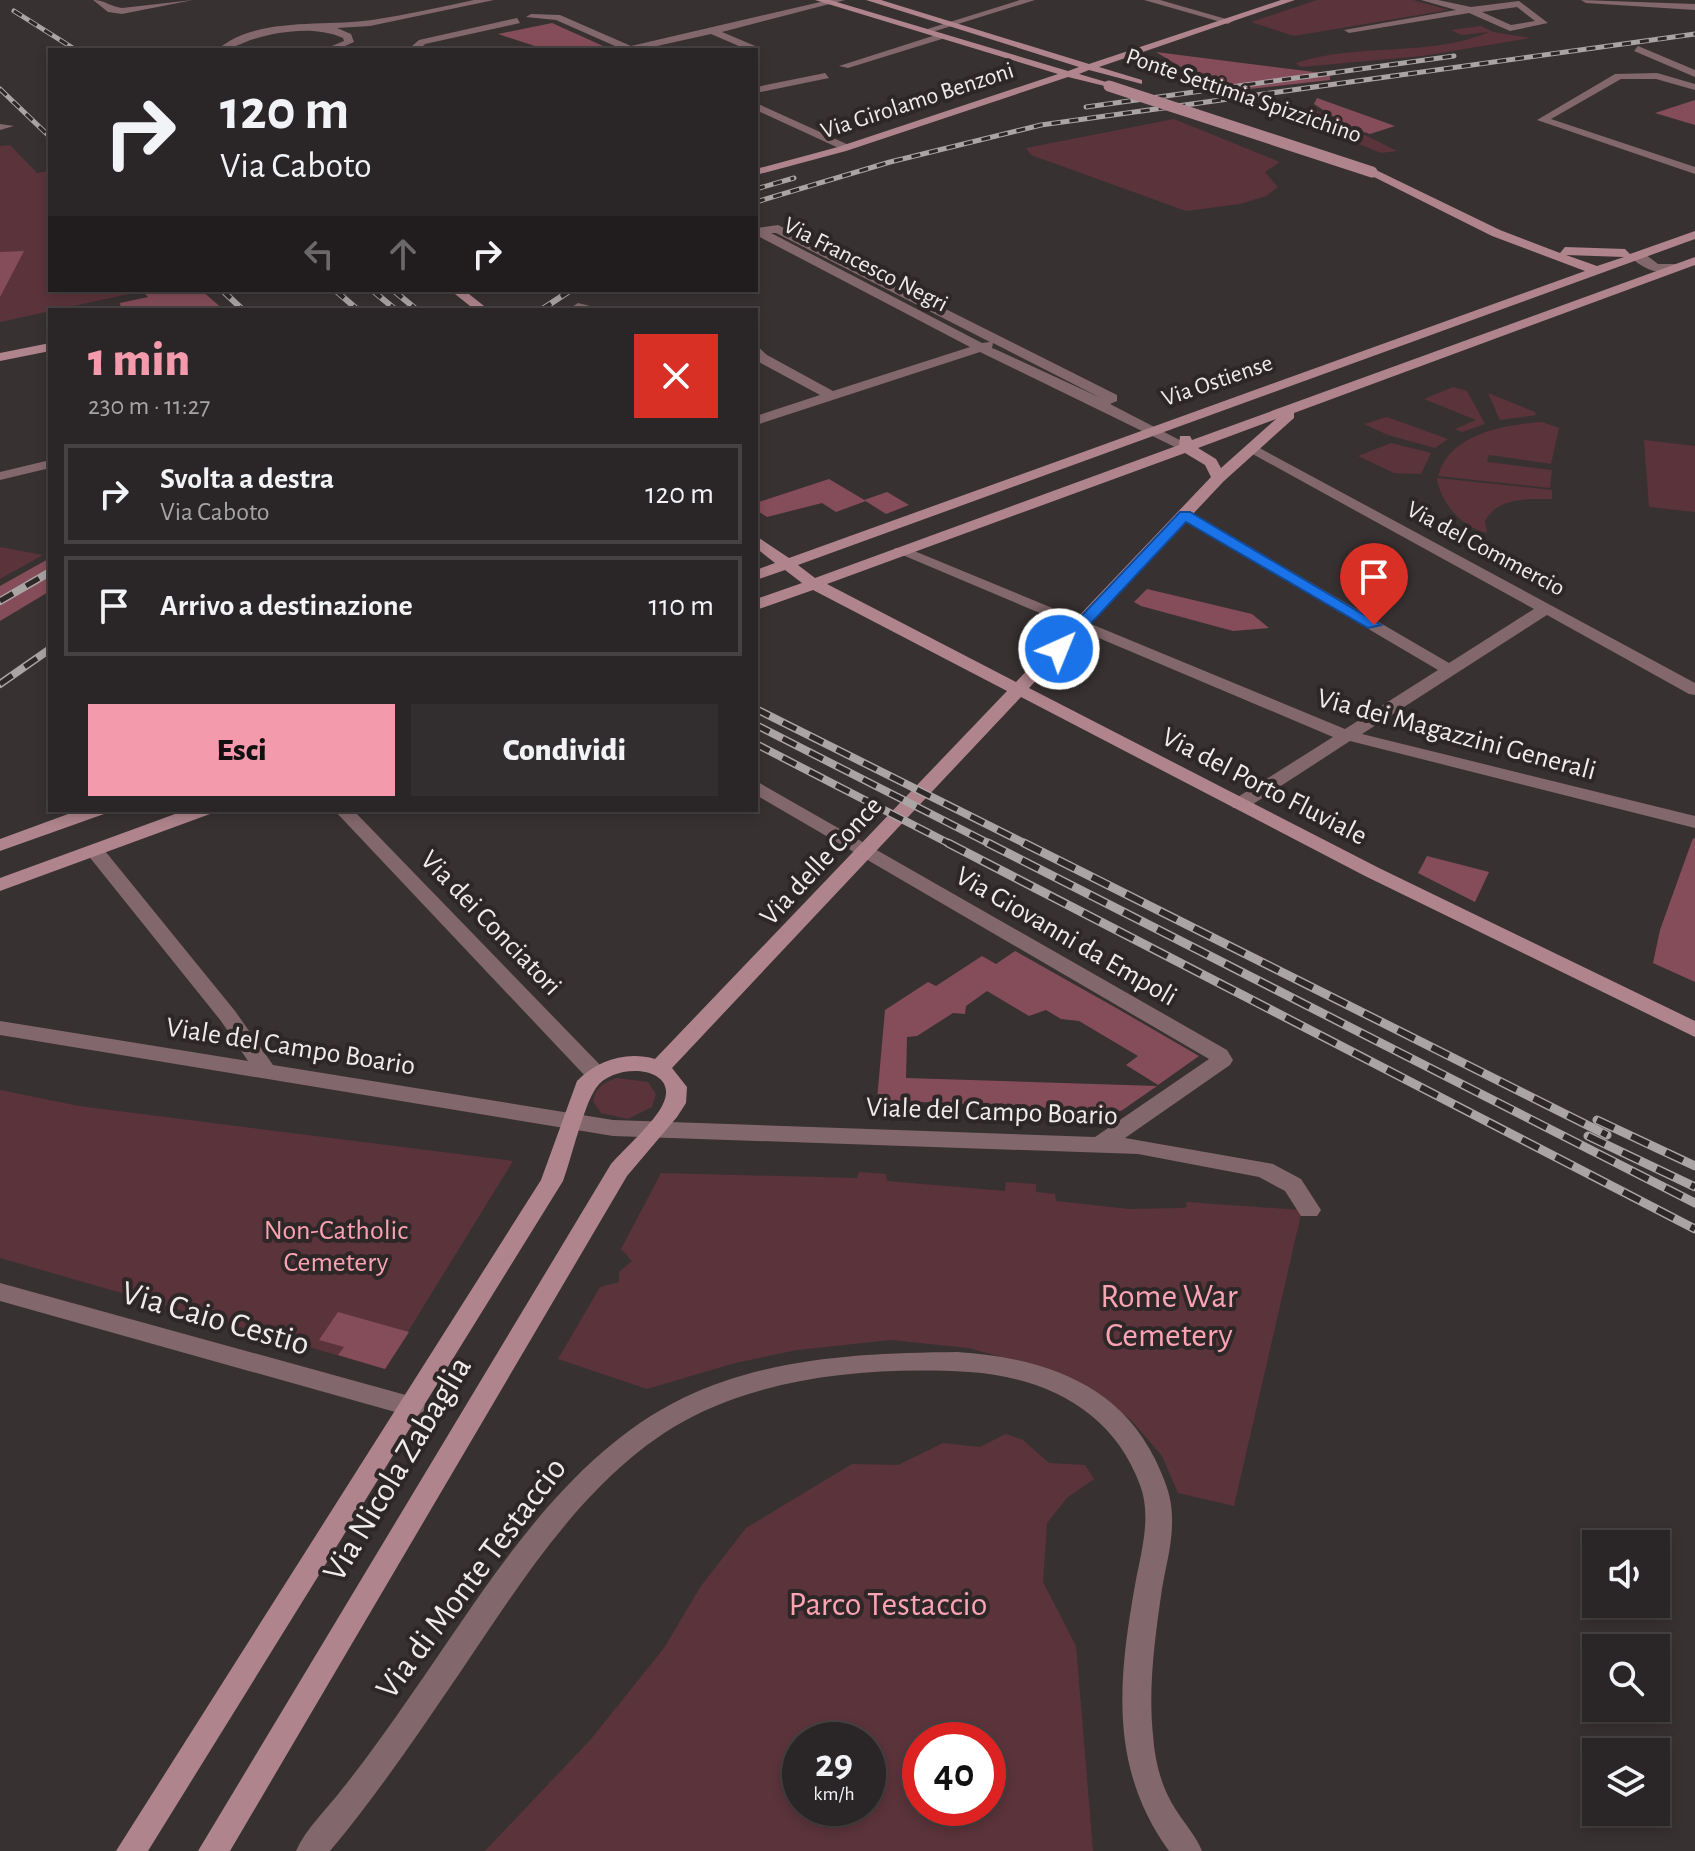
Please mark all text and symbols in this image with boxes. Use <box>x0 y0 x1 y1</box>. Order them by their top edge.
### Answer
street label: Ponte Settimia Spizzichino <box>1123 44 1365 148</box>
street label: Via Girolamo Benzoni <box>818 58 1017 143</box>
icon: right <box>88 80 192 184</box>
text: 120 m <box>220 83 349 139</box>
text: Via Caboto <box>220 148 372 184</box>
street label: Via Francesco Negri <box>780 213 952 317</box>
icon: left <box>297 232 341 276</box>
icon: ahead <box>381 232 425 276</box>
icon: right <box>465 232 509 276</box>
button: close <box>634 334 718 418</box>
text: 1 min <box>88 337 190 385</box>
street label: Via Ostiense <box>1159 351 1276 411</box>
text: 230 m · 11:27 <box>88 393 210 419</box>
text: Svolta a destra <box>160 464 334 494</box>
icon: right <box>92 472 136 516</box>
text: 120 m <box>645 479 714 509</box>
street label: Via del Commercio <box>1403 497 1568 601</box>
text: Via Caboto <box>160 499 270 525</box>
pin <box>1340 543 1408 625</box>
icon: arrive <box>1352 555 1396 599</box>
icon: arrive <box>92 584 136 628</box>
text: Arrivo a destinazione <box>160 591 413 621</box>
text: 110 m <box>649 591 714 621</box>
position arrow <box>1017 607 1101 691</box>
street label: Via dei Magazzini Generali <box>1314 684 1599 786</box>
button: Esci <box>88 704 395 796</box>
button: Condividi <box>411 704 718 796</box>
street label: Via del Porto Fluviale <box>1157 723 1371 851</box>
street label: Via delle Conce <box>755 792 888 931</box>
street label: Via dei Conciatori <box>415 846 566 1001</box>
street label: Via Giovanni da Empoli <box>951 862 1181 1011</box>
street label: Viale del Campo Boario <box>164 1013 417 1081</box>
street label: Viale del Campo Boario <box>866 1094 1118 1130</box>
park label: Non-Catholic Cemetery <box>264 1217 408 1277</box>
street label: Via Caio Cestio <box>118 1276 313 1362</box>
park label: Rome War Cemetery <box>1100 1280 1238 1353</box>
street label: Via Nicola Zabaglia <box>317 1351 478 1587</box>
street label: Via di Monte Testaccio <box>370 1451 573 1705</box>
map controls <box>1582 1530 1670 1826</box>
button: sound <box>1582 1530 1670 1618</box>
park label: Parco Testaccio <box>789 1588 987 1622</box>
button: search <box>1582 1634 1670 1722</box>
speed limit sign: 40 <box>902 1722 1006 1826</box>
button: layers <box>1582 1738 1670 1826</box>
text: 29 <box>815 1744 853 1784</box>
text: km/h <box>813 1784 855 1804</box>

